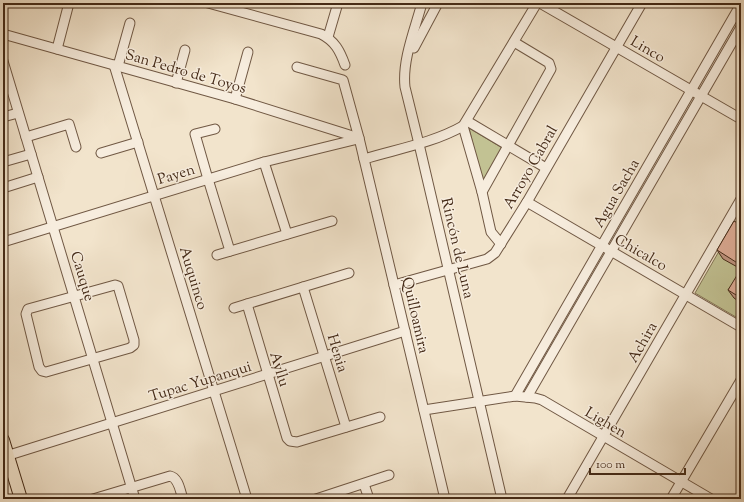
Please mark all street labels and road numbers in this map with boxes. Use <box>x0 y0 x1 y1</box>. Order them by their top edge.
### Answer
street label: Linco <box>626 32 669 69</box>
street label: San Pedro de Toyos <box>123 45 249 100</box>
street label: Arroyo Cabral <box>499 122 564 213</box>
street label: Agua Sacha <box>589 156 645 232</box>
street label: Payen <box>155 160 198 191</box>
street label: Rincón de Luna <box>435 196 478 301</box>
street label: Chicalco <box>610 230 671 277</box>
street label: Auquinco <box>173 244 212 313</box>
street label: Cauque <box>64 249 99 304</box>
street label: Quilloamira <box>396 275 434 356</box>
street label: Achira <box>623 319 663 367</box>
street label: Henia <box>321 332 352 375</box>
street label: Ayllu <box>263 349 294 390</box>
street label: Tupac Yupanqui <box>147 357 254 408</box>
street label: Lighen <box>580 403 630 444</box>

